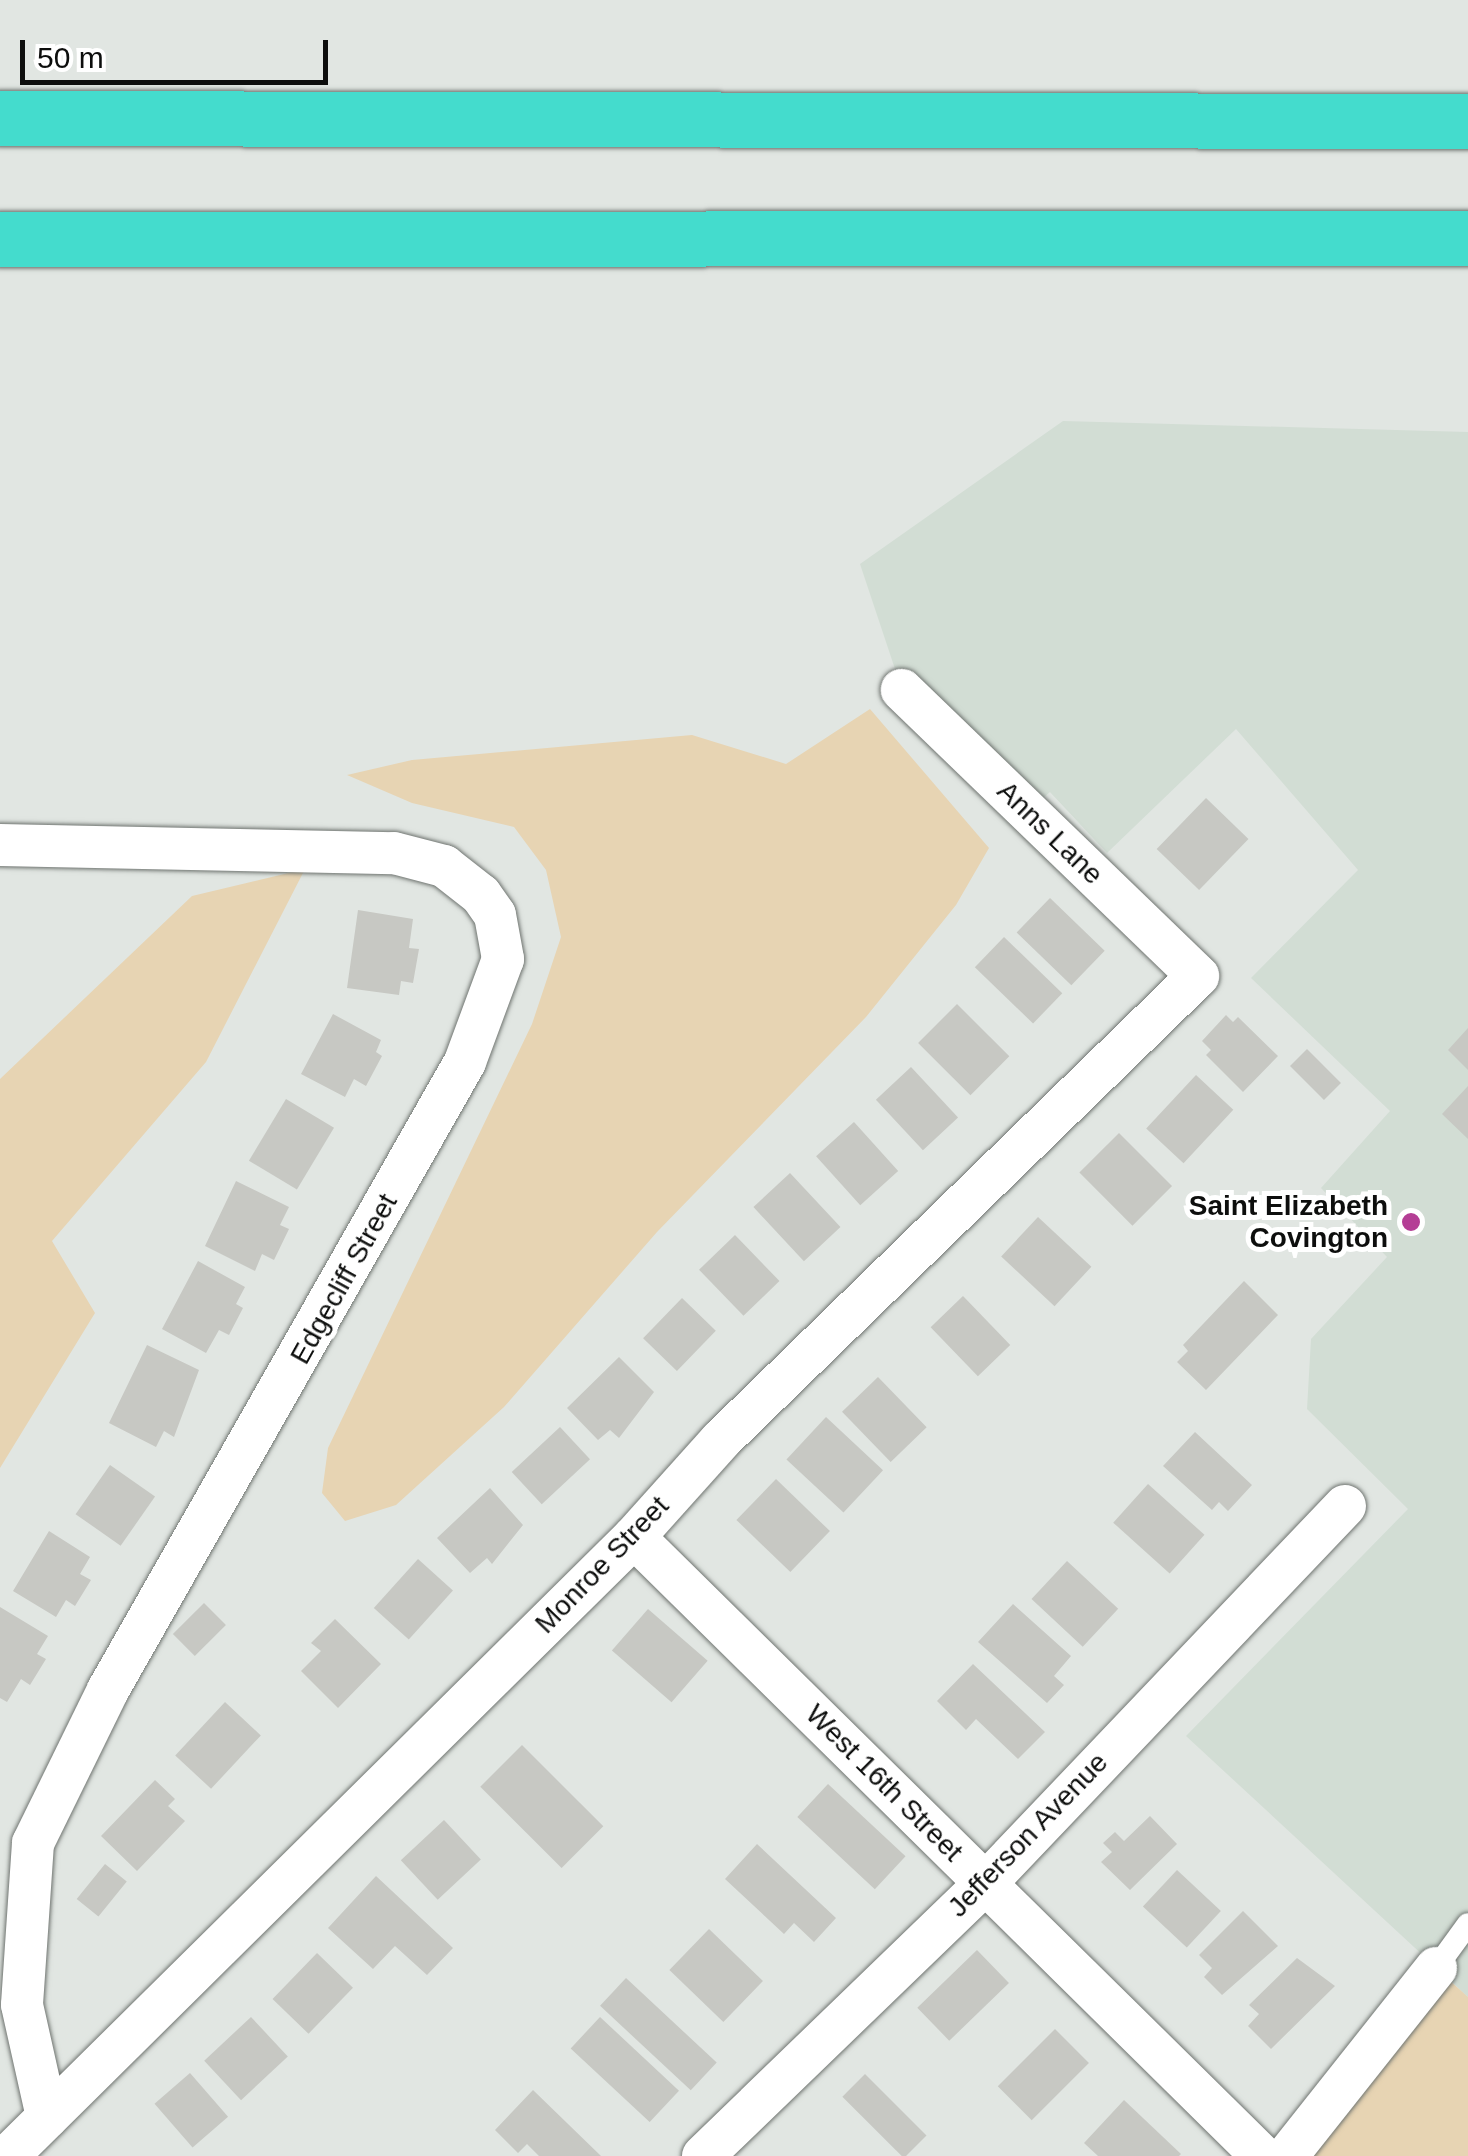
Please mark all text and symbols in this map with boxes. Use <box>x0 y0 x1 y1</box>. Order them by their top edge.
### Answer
scale bar <box>25 20 332 82</box>
text: 50 m <box>37 41 104 74</box>
street label: Anns Lane <box>990 774 1110 892</box>
street label: Edgecliff Street <box>283 1188 405 1370</box>
place label: Saint Elizabeth Covington <box>1189 1189 1388 1255</box>
marker: Saint Elizabeth Covington <box>1398 1209 1424 1235</box>
street label: Monroe Street <box>528 1490 676 1640</box>
street label: West 16th Street <box>799 1698 969 1868</box>
street label: Jefferson Avenue <box>941 1745 1115 1925</box>

